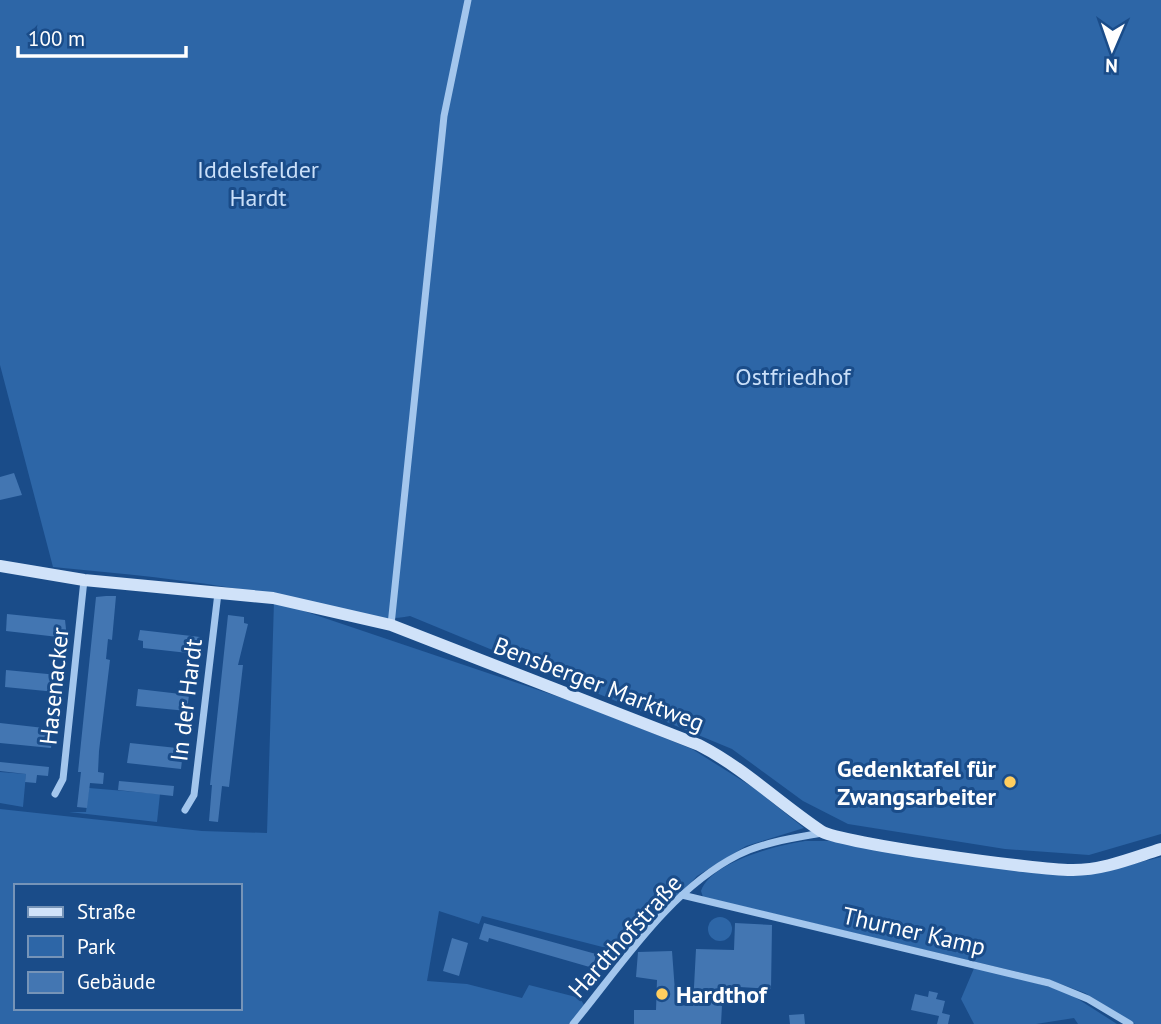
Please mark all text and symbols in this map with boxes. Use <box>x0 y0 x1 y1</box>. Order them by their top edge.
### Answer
scale bar <box>18 14 186 58</box>
north arrow <box>1077 14 1147 84</box>
text: 100 m <box>28 25 85 52</box>
text: N <box>1105 54 1118 78</box>
park label: Iddelsfelder Hardt <box>197 154 319 213</box>
park label: Ostfriedhof <box>735 361 852 392</box>
street label: Hasenacker <box>32 626 76 746</box>
street label: Bensberger Marktweg <box>489 630 709 738</box>
street label: In der Hardt <box>163 637 209 763</box>
place label: Gedenktafel für Zwangsarbeiter <box>837 753 997 812</box>
marker: Gedenktafel für Zwangsarbeiter <box>1002 774 1018 790</box>
street label: Hardthofstraße <box>562 868 688 1004</box>
legend <box>14 884 242 1010</box>
text: Straße <box>77 898 136 925</box>
street label: Thurner Kamp <box>839 900 989 962</box>
text: Park <box>77 933 116 960</box>
text: Gebäude <box>77 968 156 995</box>
place label: Hardthof <box>676 979 768 1010</box>
marker: Hardthof <box>654 986 670 1002</box>

